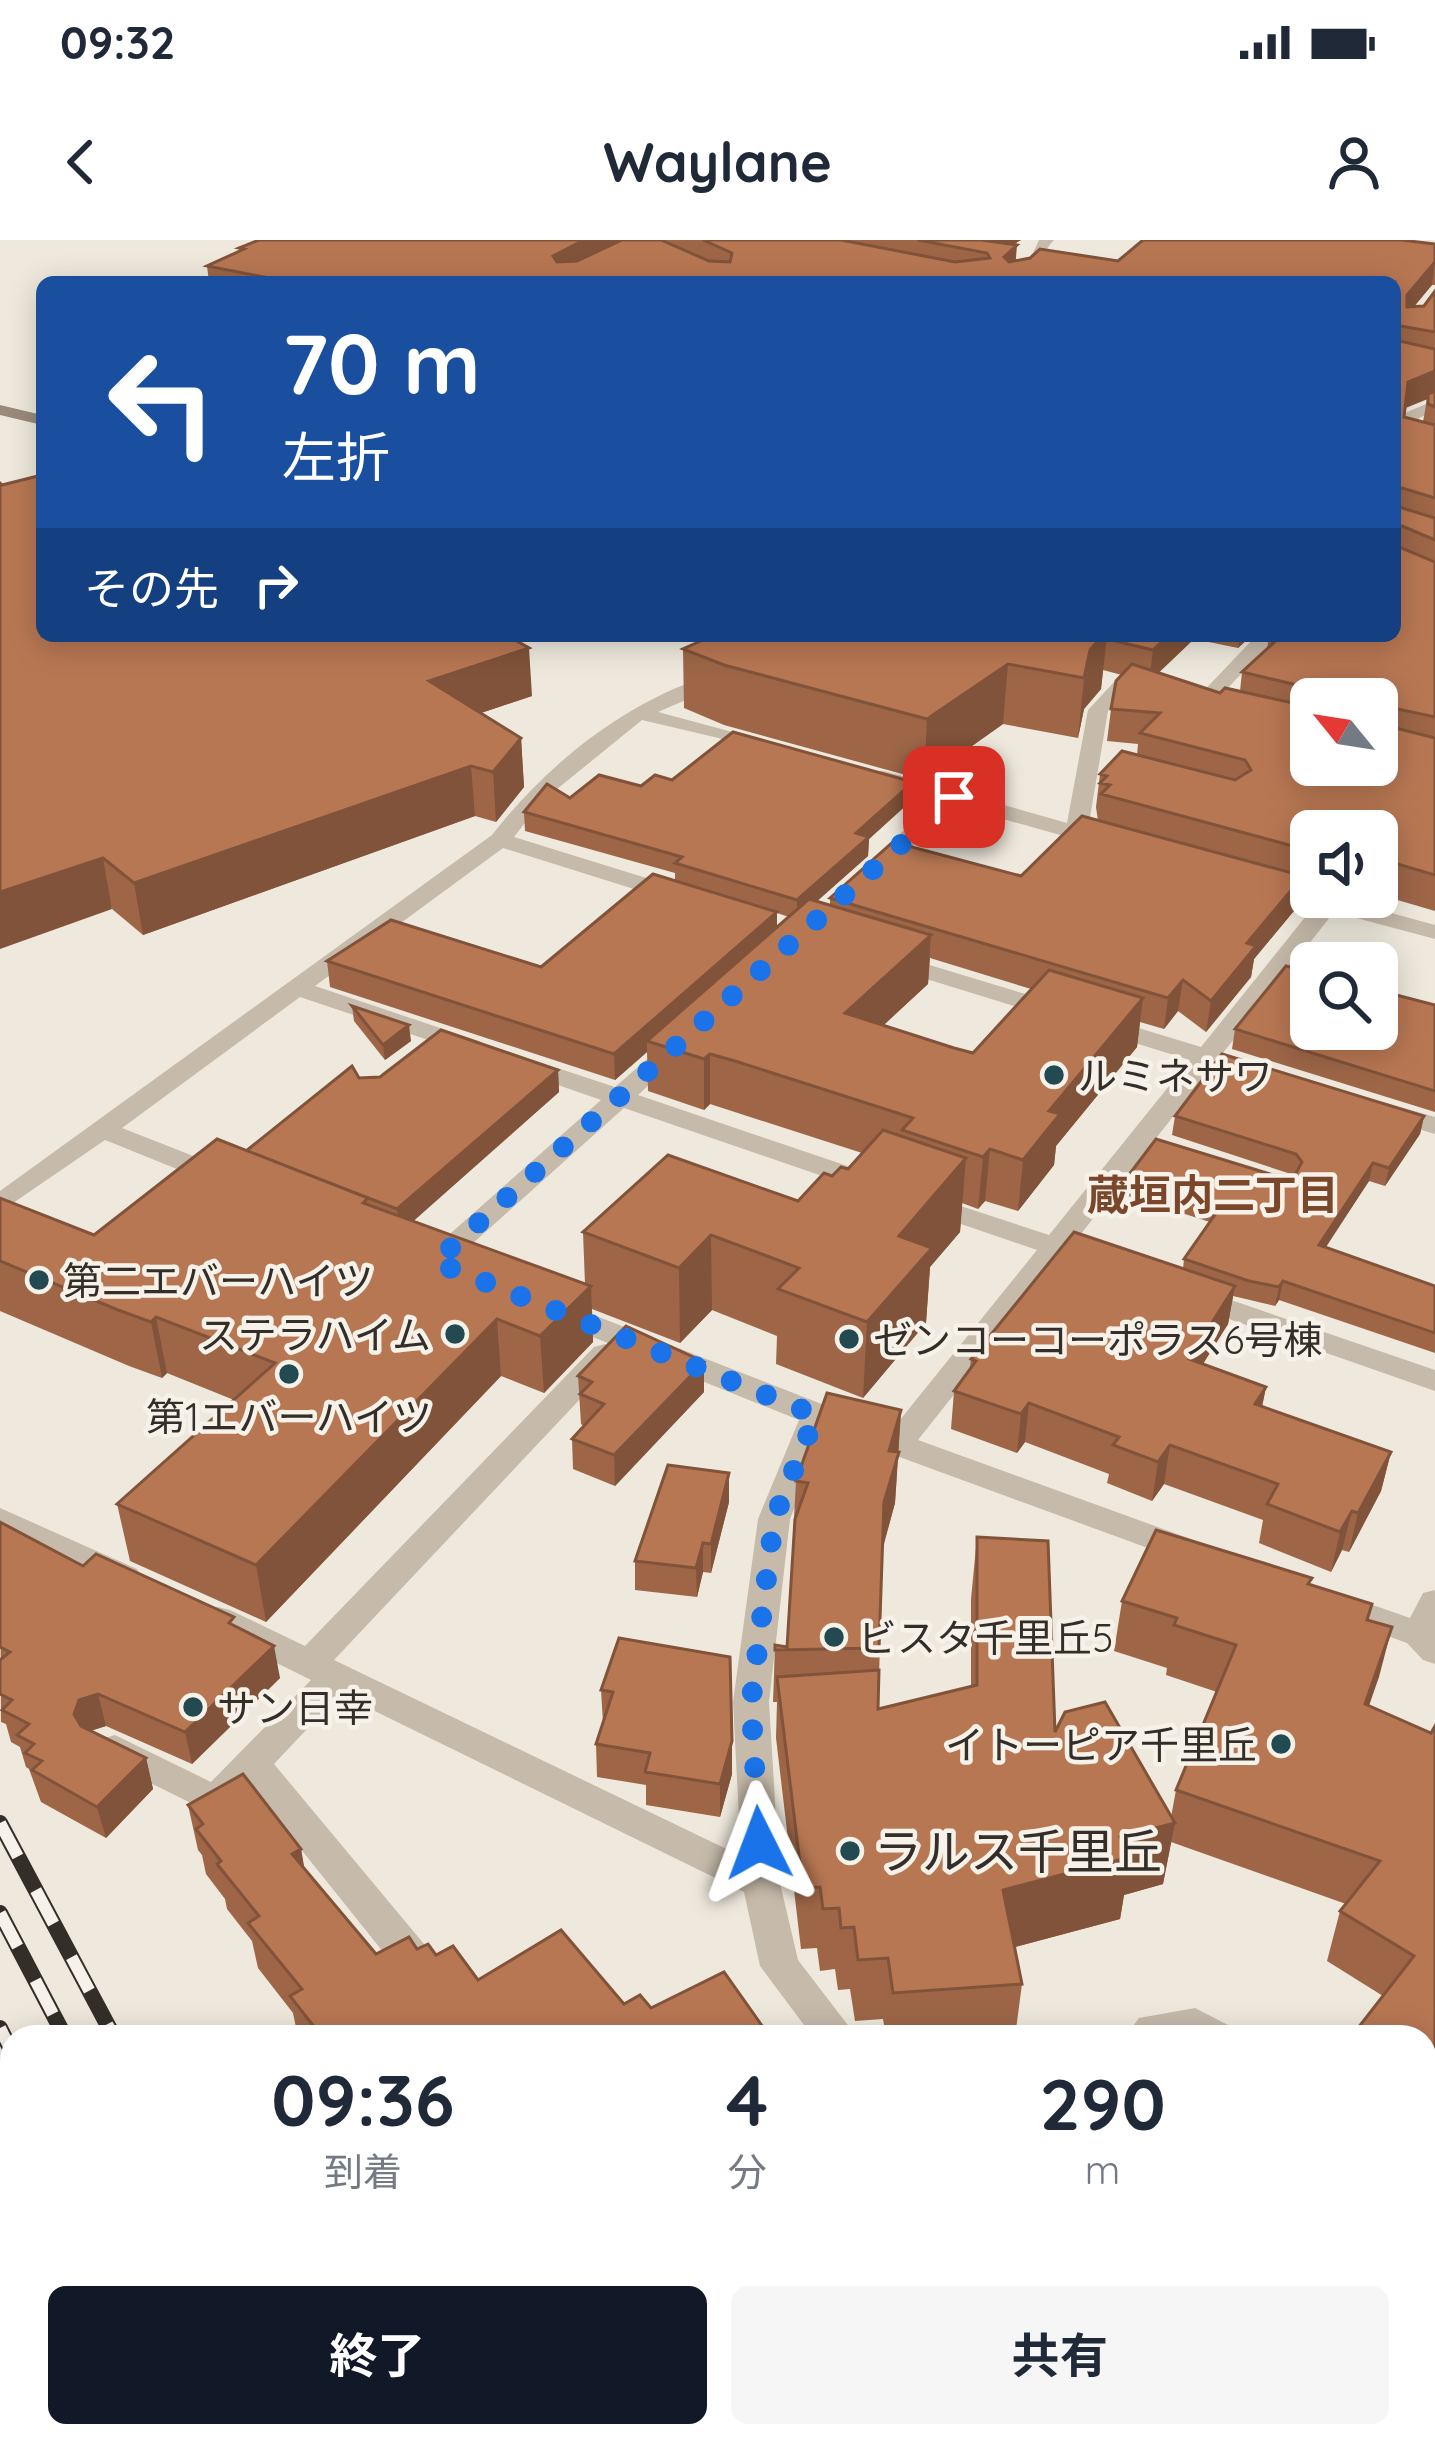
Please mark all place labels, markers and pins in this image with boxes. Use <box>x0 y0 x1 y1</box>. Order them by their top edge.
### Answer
pin <box>903 746 1005 848</box>
place label: ルミネサワ <box>1078 1051 1273 1100</box>
marker: ルミネサワ <box>1041 1062 1067 1088</box>
place label: 第二エバーハイツ <box>63 1256 373 1305</box>
marker: 第二エバーハイツ <box>26 1267 52 1293</box>
place label: ステラハイム <box>199 1310 431 1359</box>
place label: ゼンコーコーポラス6号棟 <box>873 1315 1322 1364</box>
marker: ステラハイム <box>442 1321 468 1347</box>
marker: ゼンコーコーポラス6号棟 <box>836 1326 862 1352</box>
marker: 第1エバーハイツ <box>276 1361 302 1387</box>
place label: 第1エバーハイツ <box>146 1392 432 1441</box>
place label: ビスタ千里丘5 <box>858 1613 1113 1662</box>
marker: ビスタ千里丘5 <box>821 1624 847 1650</box>
place label: サン日幸 <box>217 1683 373 1732</box>
marker: サン日幸 <box>180 1694 206 1720</box>
place label: イトーピア千里丘 <box>945 1720 1257 1769</box>
marker: イトーピア千里丘 <box>1268 1731 1294 1757</box>
place label: ラルス千里丘 <box>874 1821 1162 1881</box>
marker: ラルス千里丘 <box>837 1838 863 1864</box>

